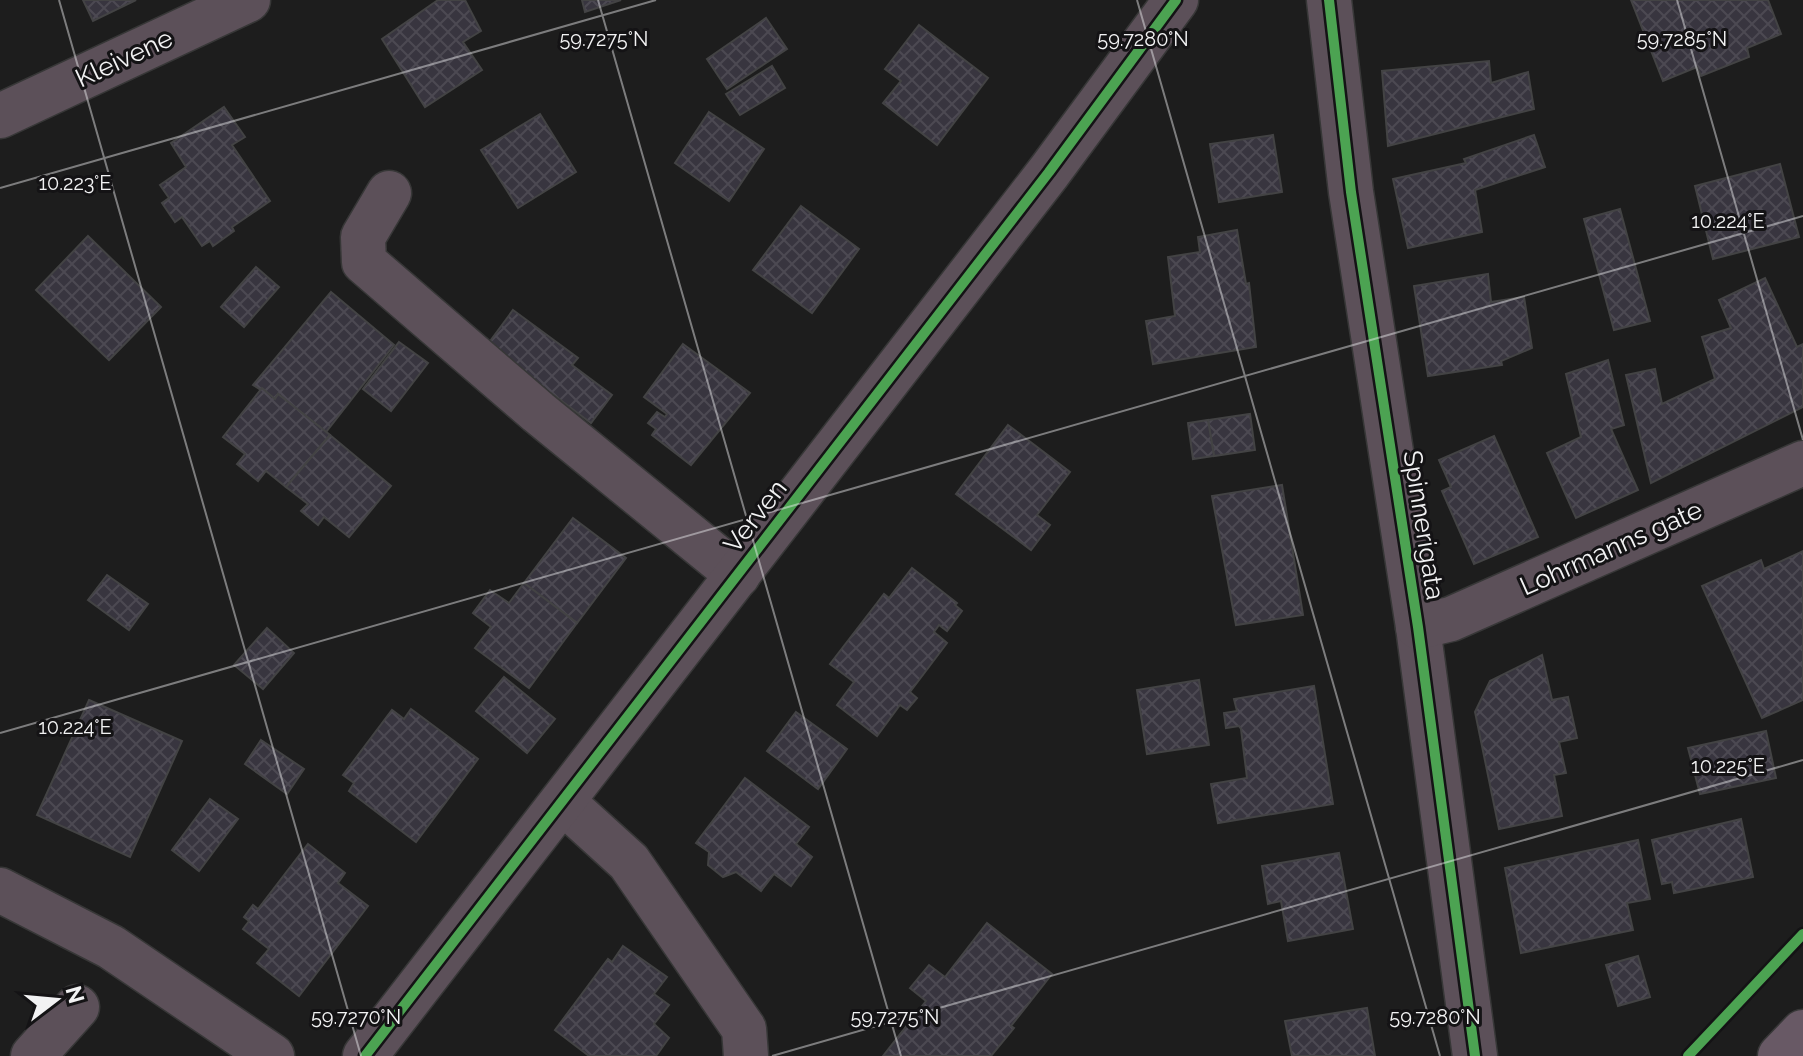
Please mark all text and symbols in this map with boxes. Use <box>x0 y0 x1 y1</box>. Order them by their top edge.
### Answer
street label: Kleivene <box>71 22 177 94</box>
text: 59.7275°N <box>559 27 649 51</box>
text: 59.7280°N <box>1097 27 1189 51</box>
text: 59.7285°N <box>1637 27 1727 51</box>
text: 10.223°E <box>38 171 112 195</box>
text: 10.224°E <box>1691 209 1765 233</box>
street label: Spinnerigata <box>1397 448 1451 602</box>
street label: Verven <box>717 474 793 558</box>
street label: Lohrmanns gate <box>1515 494 1707 602</box>
text: 10.224°E <box>38 715 112 739</box>
text: 10.225°E <box>1691 754 1765 778</box>
north arrow <box>16 960 96 1040</box>
text: N <box>60 983 90 1006</box>
text: 59.7270°N <box>311 1005 401 1029</box>
text: 59.7275°N <box>850 1005 940 1029</box>
text: 59.7280°N <box>1389 1005 1481 1029</box>

